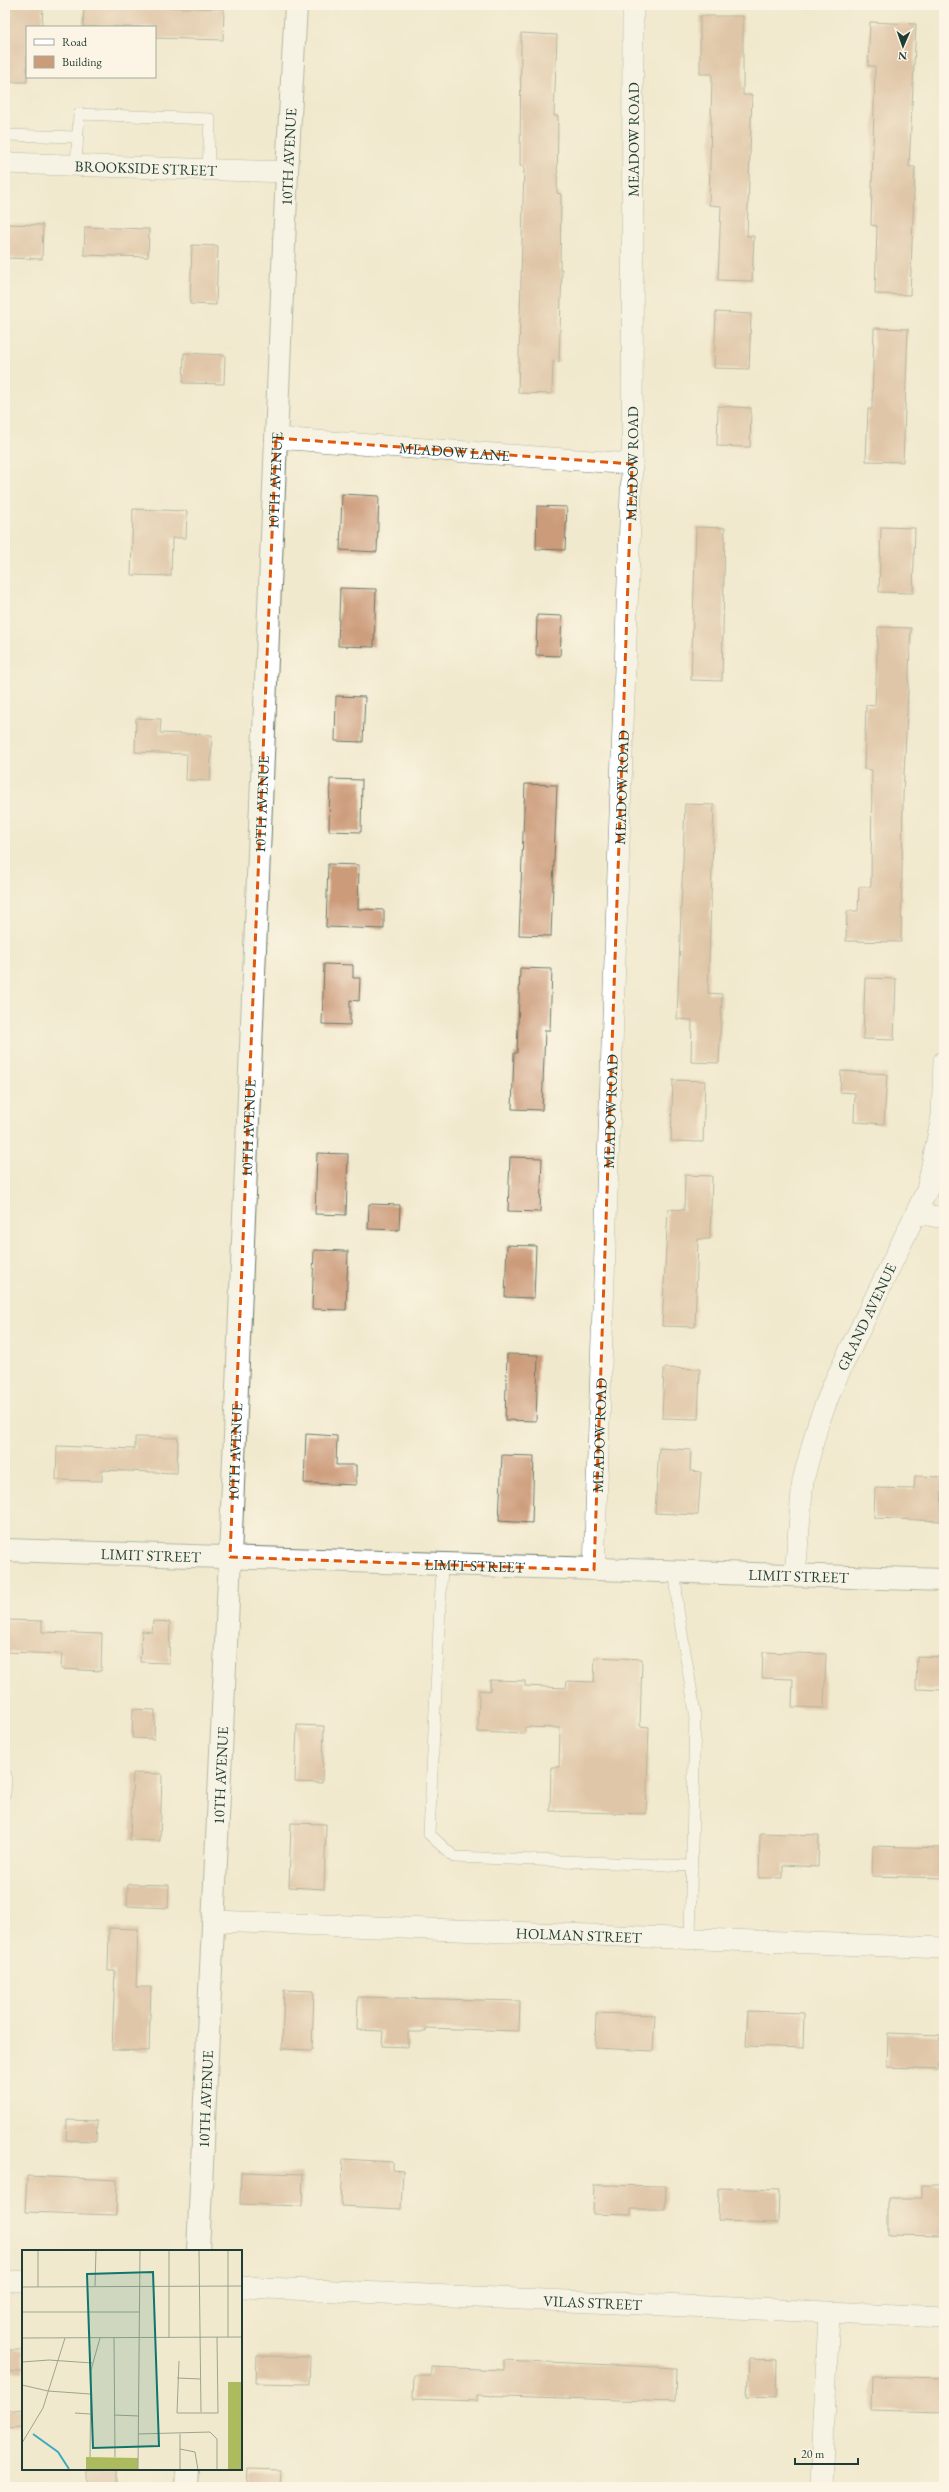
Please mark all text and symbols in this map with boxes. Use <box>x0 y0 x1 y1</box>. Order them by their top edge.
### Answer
legend <box>26 26 156 78</box>
north arrow <box>883 26 923 66</box>
text: Road <box>62 34 88 50</box>
text: N <box>898 49 907 63</box>
text: Building <box>62 54 103 70</box>
street label: MEADOW ROAD <box>623 82 642 197</box>
street label: 10TH AVENUE <box>276 107 300 206</box>
street label: BROOKSIDE STREET <box>75 156 218 179</box>
street label: MEADOW ROAD <box>621 406 642 521</box>
street label: 10TH AVENUE <box>263 431 286 530</box>
street label: MEADOW LANE <box>399 438 511 465</box>
street label: MEADOW ROAD <box>609 730 632 845</box>
street label: 10TH AVENUE <box>249 755 273 854</box>
street label: MEADOW ROAD <box>598 1054 621 1169</box>
street label: 10TH AVENUE <box>236 1078 259 1177</box>
street label: GRAND AVENUE <box>832 1259 900 1374</box>
street label: MEADOW ROAD <box>587 1377 610 1493</box>
street label: 10TH AVENUE <box>223 1402 246 1501</box>
street label: LIMIT STREET <box>100 1544 202 1566</box>
street label: LIMIT STREET <box>424 1554 526 1576</box>
street label: LIMIT STREET <box>748 1564 850 1586</box>
street label: 10TH AVENUE <box>208 1726 232 1825</box>
street label: HOLMAN STREET <box>515 1923 643 1946</box>
street label: 10TH AVENUE <box>193 2049 217 2149</box>
inset map <box>22 2250 242 2470</box>
street label: VILAS STREET <box>543 2290 644 2314</box>
scale bar <box>795 2440 858 2466</box>
text: 20 m <box>801 2446 825 2462</box>

